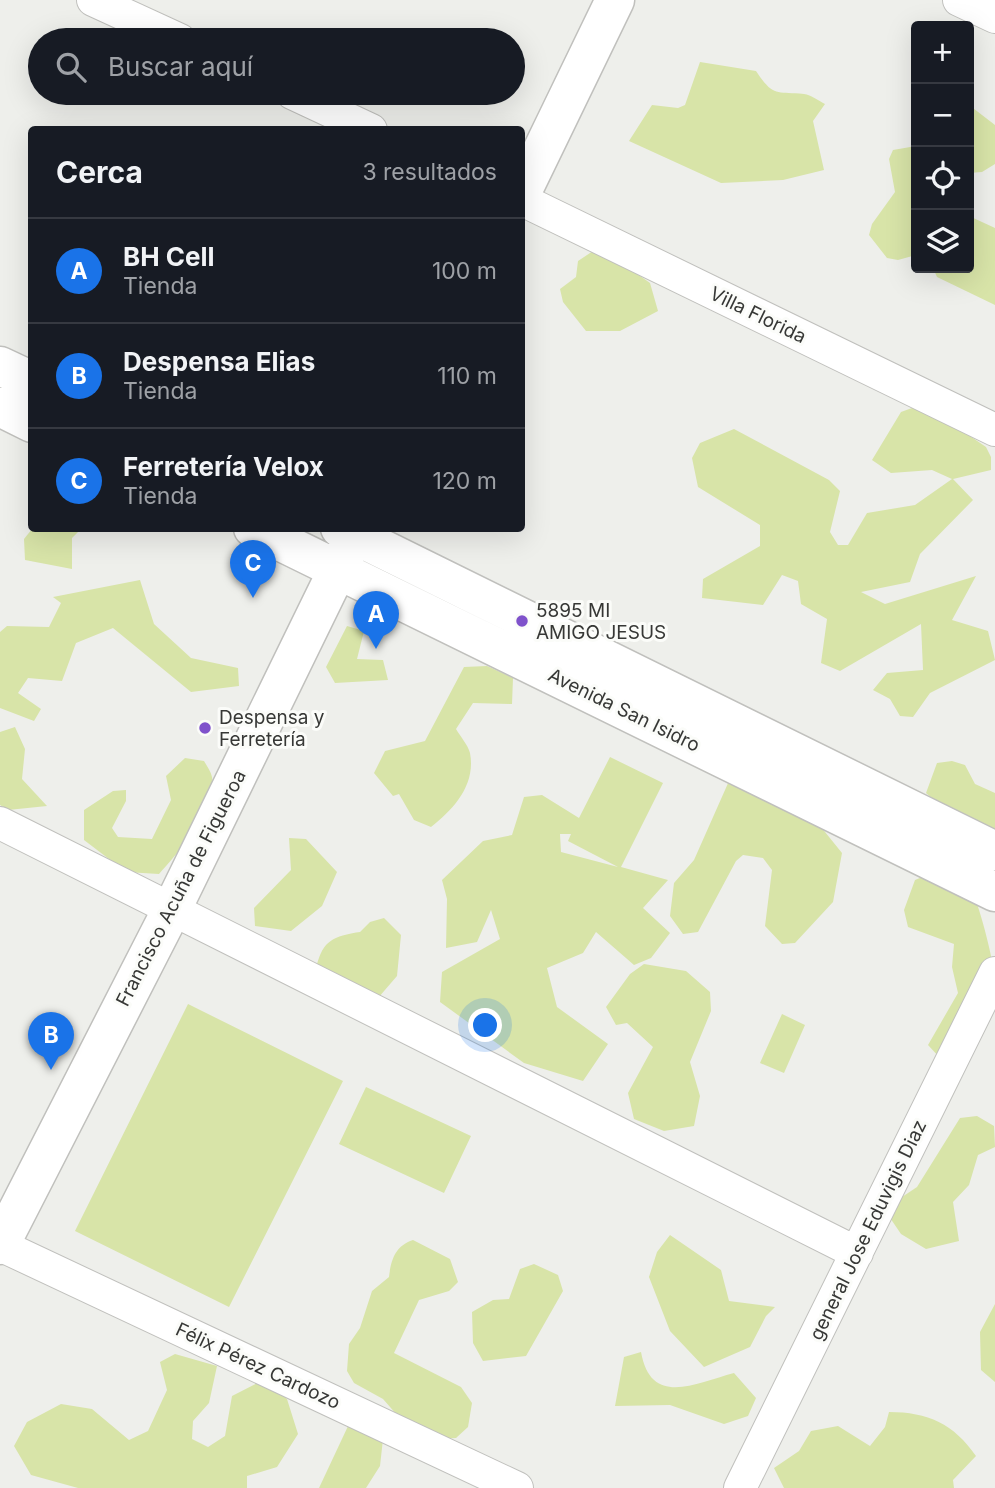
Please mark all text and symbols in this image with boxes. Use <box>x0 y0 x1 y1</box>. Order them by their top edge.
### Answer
map controls <box>911 21 974 273</box>
button: + <box>911 21 974 84</box>
search box <box>28 28 525 105</box>
icon: search <box>52 48 90 86</box>
text: Buscar aquí <box>108 51 253 82</box>
button: − <box>911 84 974 147</box>
button: locate <box>911 147 974 210</box>
text: Cerca <box>56 154 143 190</box>
text: 3 resultados <box>362 158 497 186</box>
button: layers <box>911 210 974 273</box>
text: BH Cell <box>123 241 215 272</box>
text: A <box>70 257 88 285</box>
text: 100 m <box>432 257 497 285</box>
text: Tienda <box>123 272 197 300</box>
street label: Villa Florida <box>706 282 810 348</box>
text: Despensa Elias <box>123 346 315 377</box>
text: B <box>71 362 87 390</box>
text: 110 m <box>437 362 497 390</box>
text: Tienda <box>123 377 197 405</box>
text: Ferretería Velox <box>123 451 324 482</box>
text: C <box>70 467 88 495</box>
text: 120 m <box>432 467 497 495</box>
text: Tienda <box>123 482 197 510</box>
pin: C <box>230 540 276 598</box>
pin: A <box>353 591 399 649</box>
place label: 5895 MI AMIGO JESUS <box>536 599 666 644</box>
marker: 5895 MI AMIGO JESUS <box>514 613 530 629</box>
street label: Avenida San Isidro <box>544 663 704 757</box>
place label: Despensa y Ferretería <box>219 706 325 751</box>
marker: Despensa y Ferretería <box>197 720 213 736</box>
street label: Francisco Acuña de Figueroa <box>111 766 251 1010</box>
your location <box>468 1008 502 1042</box>
pin: B <box>28 1012 74 1070</box>
street label: general Jose Eduvigis Diaz <box>805 1116 931 1344</box>
street label: Félix Pérez Cardozo <box>172 1318 344 1414</box>

